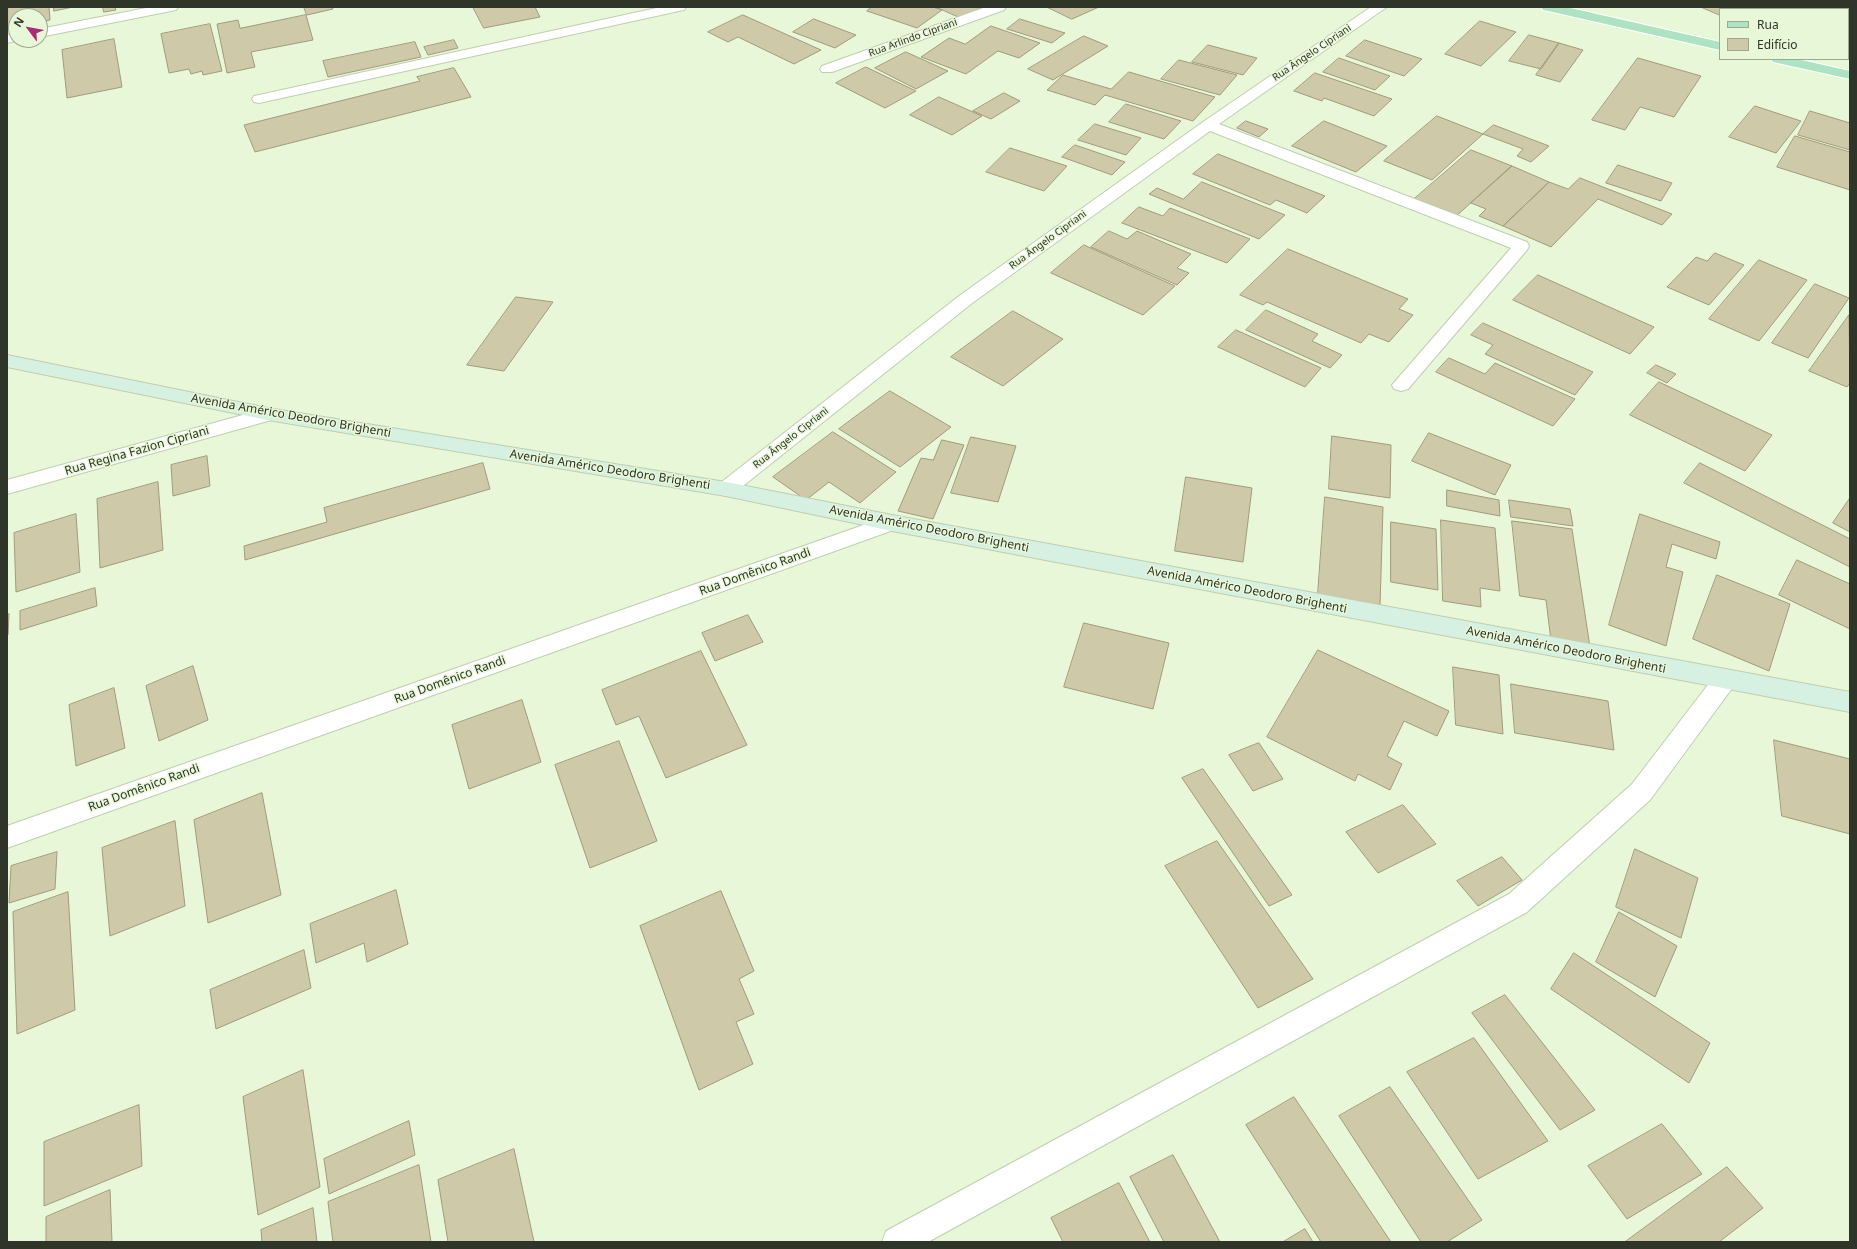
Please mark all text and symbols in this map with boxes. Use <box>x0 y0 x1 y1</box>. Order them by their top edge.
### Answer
north arrow <box>8 8 48 48</box>
legend <box>1719 8 1849 60</box>
text: N <box>10 14 27 30</box>
street label: Rua Arlindo Cipriani <box>867 16 959 60</box>
text: Rua <box>1757 16 1779 33</box>
street label: Rua Ângelo Cipriani <box>1270 22 1354 84</box>
text: Edifício <box>1757 36 1798 53</box>
street label: Rua Ângelo Cipriani <box>1007 208 1089 272</box>
street label: Avenida Américo Deodoro Brighenti <box>190 391 392 441</box>
street label: Rua Ângelo Cipriani <box>751 405 831 471</box>
street label: Rua Regina Fazion Cipriani <box>63 423 211 479</box>
street label: Avenida Américo Deodoro Brighenti <box>509 447 711 493</box>
street label: Avenida Américo Deodoro Brighenti <box>828 503 1030 555</box>
street label: Rua Domênico Randi <box>697 545 813 599</box>
street label: Avenida Américo Deodoro Brighenti <box>1146 564 1348 616</box>
street label: Avenida Américo Deodoro Brighenti <box>1465 624 1667 676</box>
street label: Rua Domênico Randi <box>392 653 508 707</box>
street label: Rua Domênico Randi <box>86 761 202 815</box>

